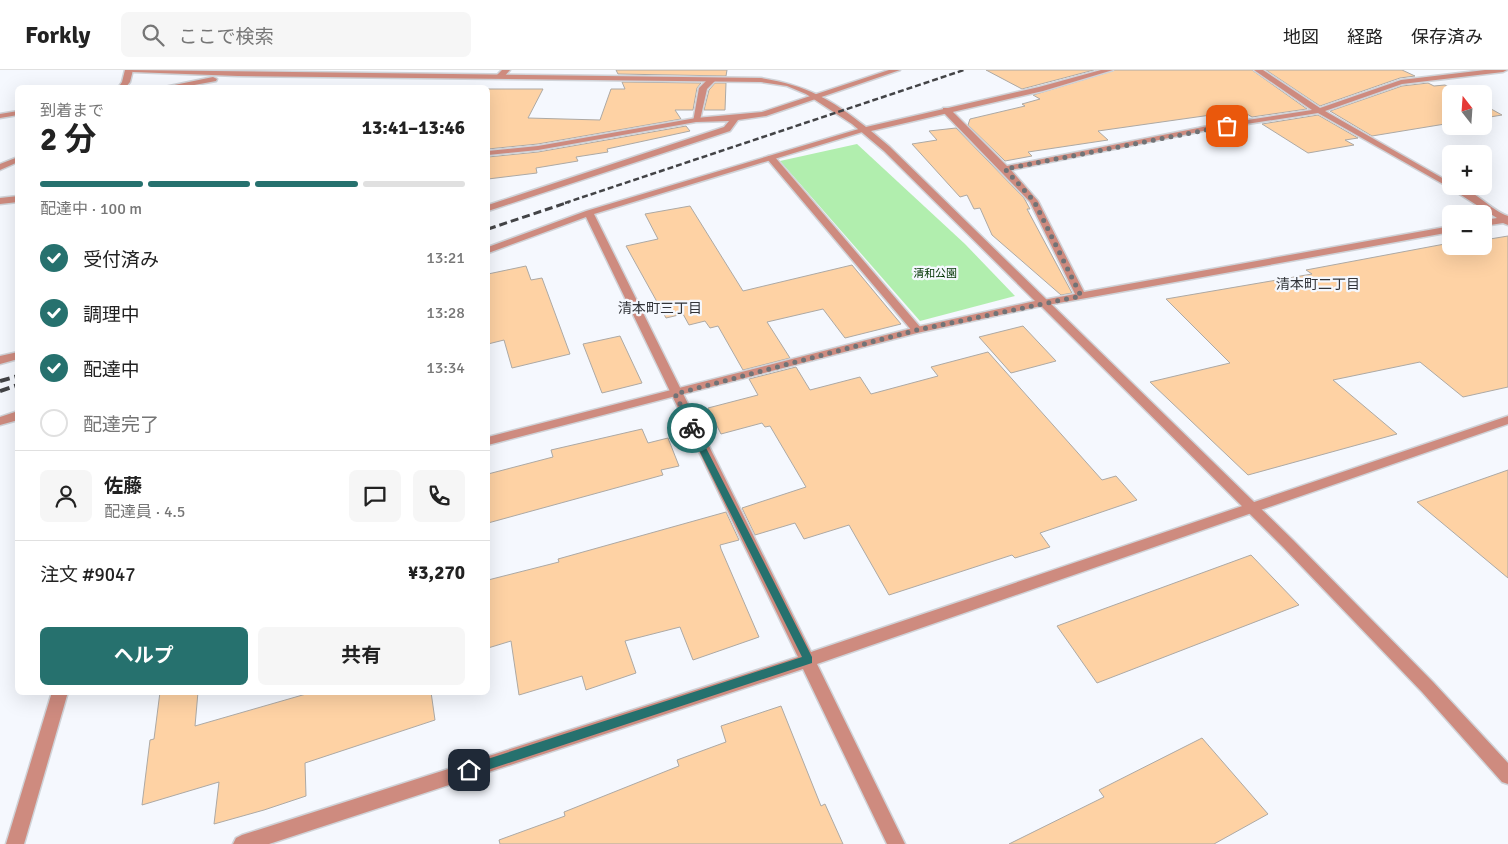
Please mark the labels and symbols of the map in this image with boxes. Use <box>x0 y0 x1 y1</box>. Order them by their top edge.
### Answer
north arrow <box>1442 85 1492 135</box>
pin <box>1206 105 1248 147</box>
park label: 清和公園 <box>913 267 957 280</box>
district label: 清本町二丁目 <box>1276 276 1360 293</box>
district label: 清本町三丁目 <box>618 300 702 317</box>
courier <box>667 403 717 453</box>
pin <box>448 749 490 791</box>

